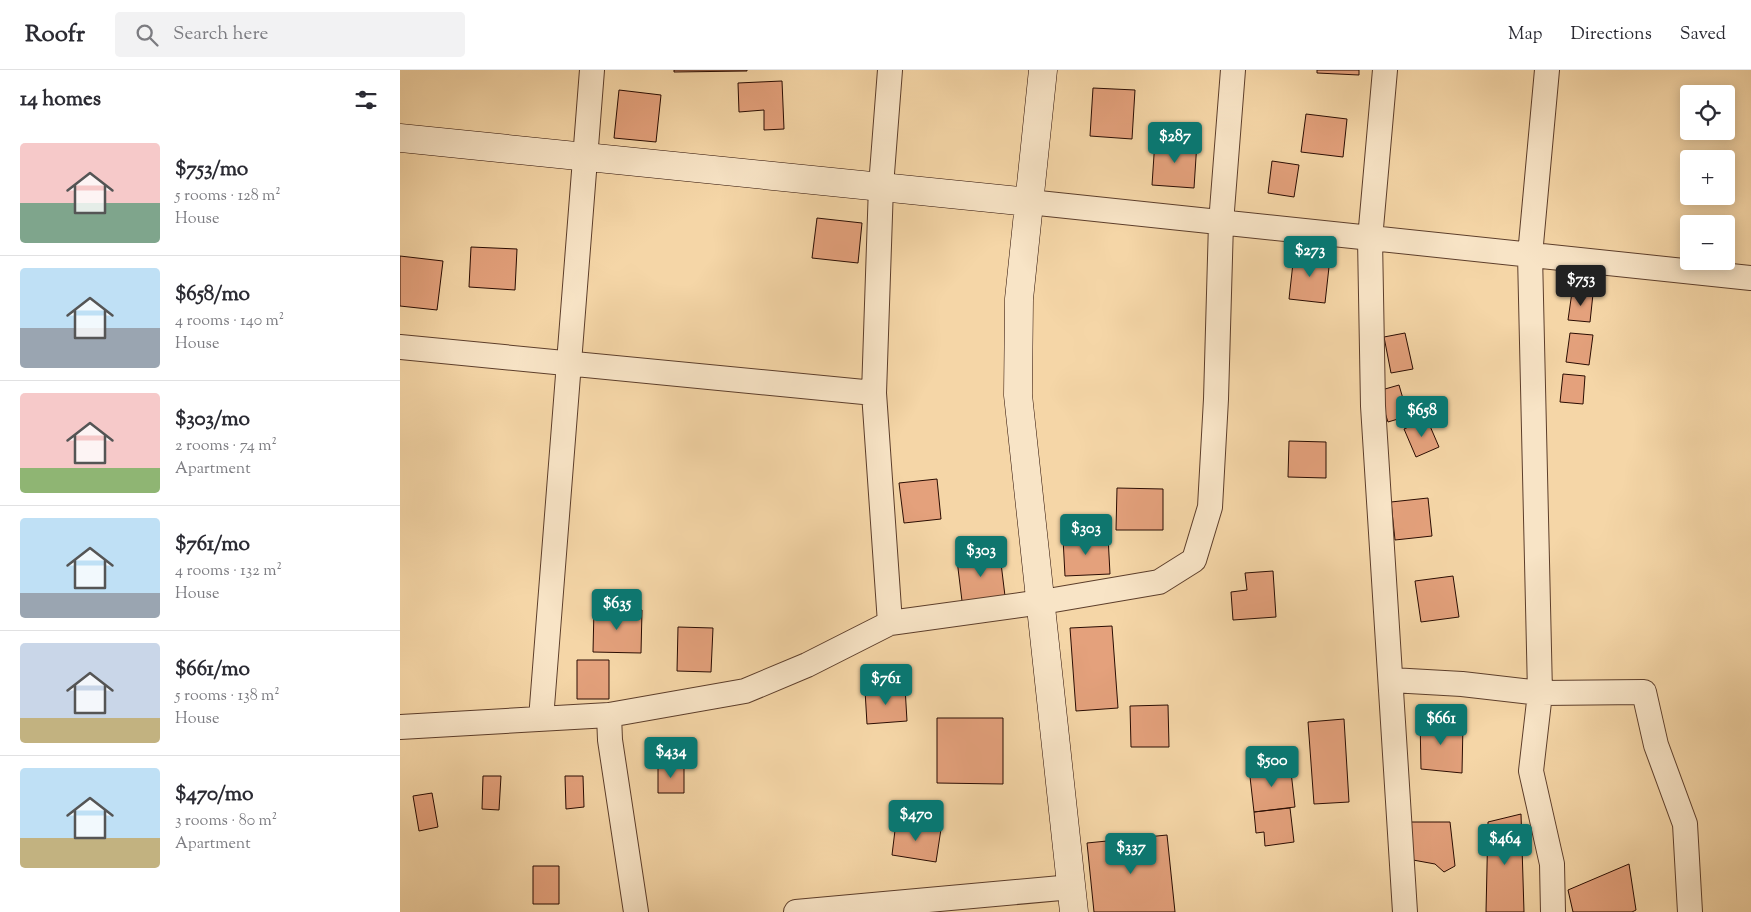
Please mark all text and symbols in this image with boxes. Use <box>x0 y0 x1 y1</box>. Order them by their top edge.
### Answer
search box <box>115 12 465 57</box>
text: Roofr <box>25 18 85 52</box>
icon: search <box>133 21 161 49</box>
text: Search here <box>173 21 268 48</box>
text: Map <box>1508 22 1543 48</box>
text: Directions <box>1571 22 1652 48</box>
text: Saved <box>1680 22 1726 48</box>
text: 14 homes <box>20 85 101 115</box>
map controls <box>1680 85 1735 270</box>
button: locate <box>1680 85 1735 140</box>
icon: filters <box>352 86 380 114</box>
pin: $287 <box>1145 122 1205 164</box>
text: $287 <box>1159 126 1191 149</box>
button: + <box>1680 150 1735 205</box>
text: $753/mo <box>175 155 248 185</box>
icon: home <box>60 163 120 223</box>
text: 5 rooms · 128 m² <box>175 185 281 208</box>
text: House <box>175 208 219 231</box>
button: − <box>1680 215 1735 270</box>
pin: $273 <box>1280 236 1340 278</box>
text: $273 <box>1295 240 1325 263</box>
pin: $753 <box>1551 264 1611 307</box>
text: $753 <box>1567 269 1595 292</box>
text: $658/mo <box>175 280 250 310</box>
icon: home <box>60 288 120 348</box>
text: 4 rooms · 140 m² <box>175 310 284 333</box>
text: House <box>175 333 219 356</box>
pin: $658 <box>1392 396 1452 438</box>
text: $658 <box>1407 400 1437 423</box>
text: $303/mo <box>175 405 250 435</box>
icon: home <box>60 413 120 473</box>
text: 2 rooms · 74 m² <box>175 435 277 458</box>
text: Apartment <box>175 458 251 481</box>
pin: $303 <box>1056 514 1116 556</box>
text: $303 <box>1071 518 1101 541</box>
text: $761/mo <box>175 530 250 560</box>
pin: $303 <box>951 536 1011 578</box>
icon: home <box>60 538 120 598</box>
text: $303 <box>966 540 996 563</box>
text: 4 rooms · 132 m² <box>175 560 282 583</box>
text: House <box>175 583 219 606</box>
pin: $635 <box>587 588 647 631</box>
text: $635 <box>603 593 631 616</box>
text: $661/mo <box>175 655 250 685</box>
icon: home <box>60 663 120 723</box>
pin: $761 <box>856 664 916 706</box>
text: $761 <box>871 668 901 691</box>
text: 5 rooms · 138 m² <box>175 685 280 708</box>
pin: $661 <box>1411 704 1471 746</box>
text: House <box>175 708 219 731</box>
text: $661 <box>1426 708 1456 731</box>
pin: $434 <box>641 736 701 779</box>
text: $434 <box>655 741 687 764</box>
pin: $500 <box>1242 746 1302 788</box>
text: $500 <box>1257 750 1287 773</box>
text: $470/mo <box>175 780 254 810</box>
icon: home <box>60 788 120 848</box>
pin: $470 <box>886 800 946 842</box>
text: $470 <box>900 804 932 827</box>
text: 3 rooms · 80 m² <box>175 810 277 833</box>
pin: $464 <box>1475 824 1535 866</box>
text: $464 <box>1489 828 1521 851</box>
pin: $337 <box>1101 832 1161 875</box>
text: Apartment <box>175 833 251 856</box>
text: $337 <box>1116 837 1146 860</box>

